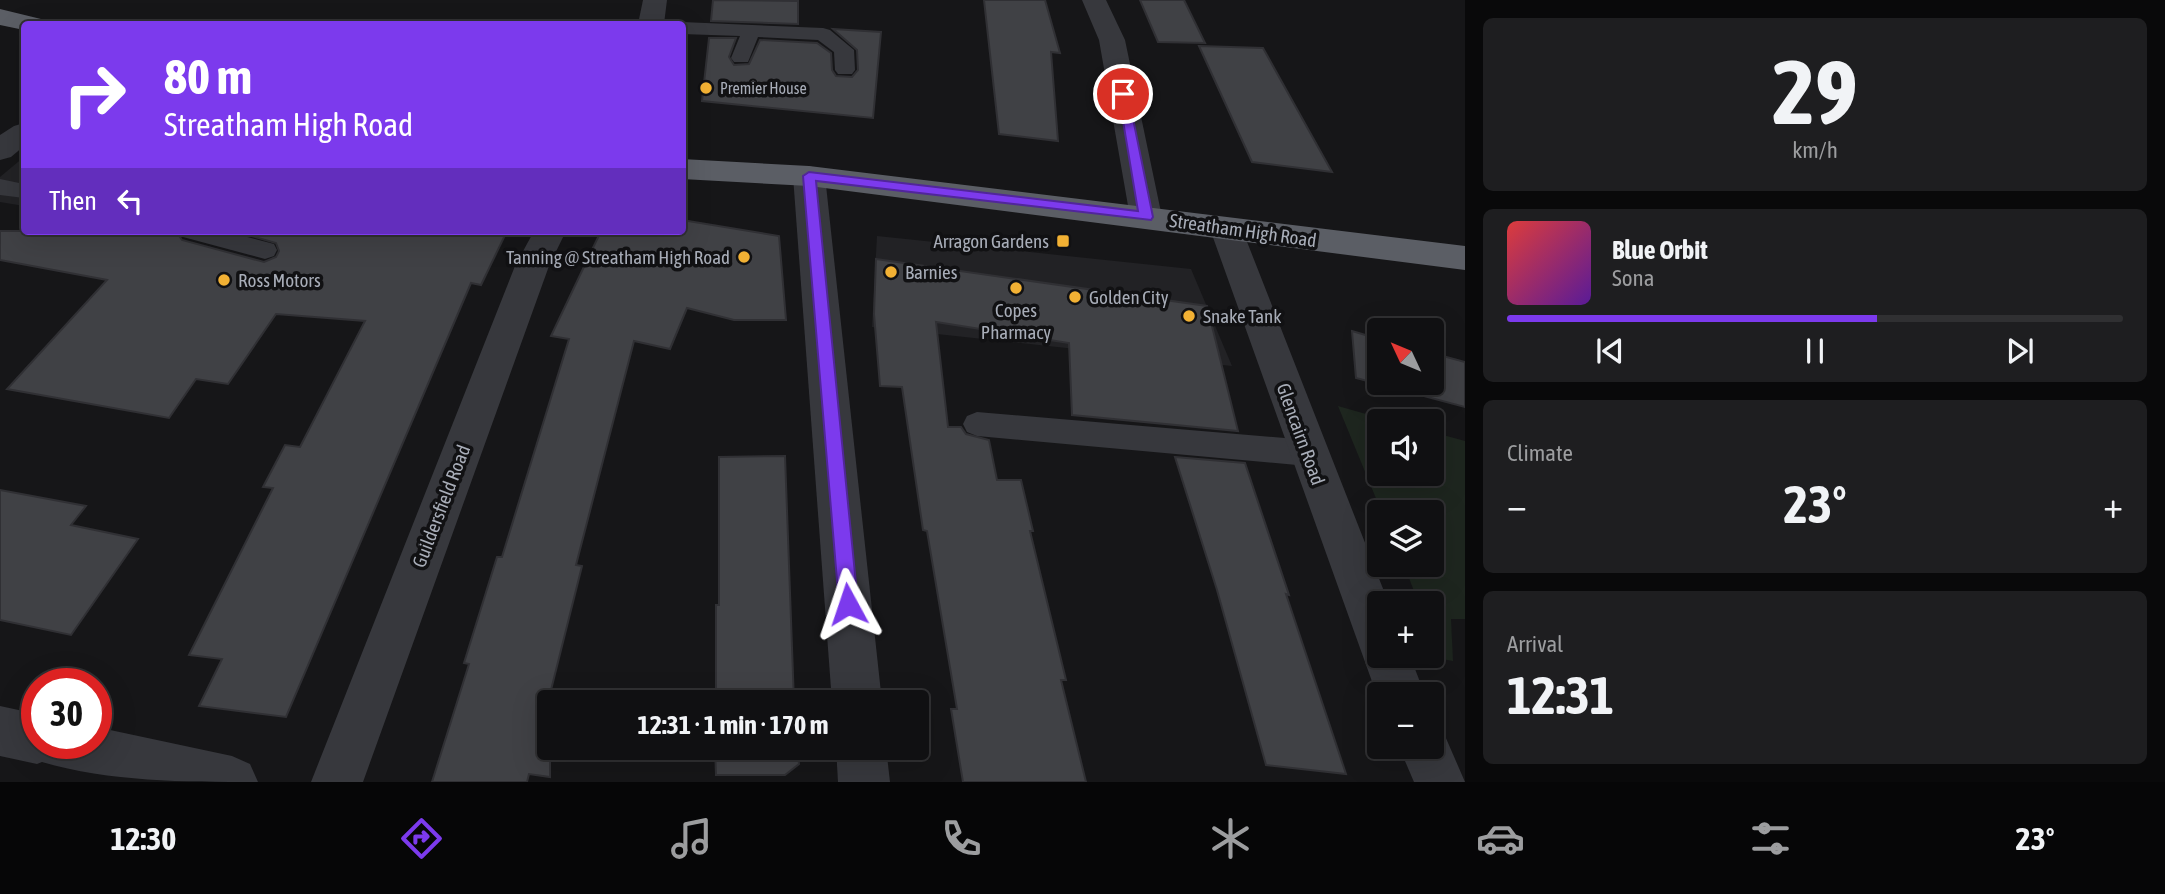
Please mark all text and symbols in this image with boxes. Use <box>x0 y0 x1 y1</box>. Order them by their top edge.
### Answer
text: 29 <box>1772 39 1858 143</box>
text: 80 m <box>164 48 252 104</box>
icon: right <box>49 49 140 140</box>
pin <box>1093 64 1153 124</box>
icon: arrive <box>1104 75 1142 113</box>
place label: Premier House <box>720 79 807 97</box>
marker: Premier House <box>698 80 714 96</box>
text: Streatham High Road <box>164 106 413 143</box>
text: km/h <box>1792 137 1838 163</box>
icon: left <box>111 182 149 220</box>
text: Then <box>49 186 97 216</box>
street label: Streatham High Road <box>1168 209 1318 251</box>
place label: Arragon Gardens <box>933 230 1049 252</box>
marker: Arragon Gardens <box>1055 233 1071 249</box>
text: Blue Orbit <box>1612 235 1708 265</box>
place label: Tanning @ Streatham High Road <box>506 246 730 268</box>
marker: Tanning @ Streatham High Road <box>736 249 752 265</box>
place label: Barnies <box>905 261 958 283</box>
marker: Barnies <box>883 264 899 280</box>
text: Sona <box>1612 265 1654 291</box>
place label: Ross Motors <box>238 269 321 291</box>
marker: Ross Motors <box>216 272 232 288</box>
marker: Copes Pharmacy <box>1008 280 1024 296</box>
place label: Golden City <box>1089 286 1169 308</box>
marker: Golden City <box>1067 289 1083 305</box>
place label: Copes Pharmacy <box>981 299 1051 343</box>
place label: Snake Tank <box>1203 305 1282 327</box>
marker: Snake Tank <box>1181 308 1197 324</box>
north arrow <box>1367 318 1444 396</box>
map controls <box>1367 318 1444 759</box>
icon: previous <box>1591 332 1629 370</box>
icon: pause <box>1796 332 1834 370</box>
icon: next <box>2001 332 2039 370</box>
street label: Glencairn Road <box>1272 380 1330 488</box>
button: sound <box>1367 409 1444 486</box>
text: Climate <box>1507 440 1573 466</box>
street label: Guildersfield Road <box>408 442 474 570</box>
text: 23° <box>1783 474 1847 534</box>
text: − <box>1507 483 1527 526</box>
text: + <box>2103 483 2123 526</box>
button: layers <box>1367 500 1444 577</box>
position arrow <box>811 567 885 641</box>
button: + <box>1367 591 1444 668</box>
text: Arrival <box>1507 631 1563 657</box>
text: 12:31 <box>1507 665 1614 725</box>
speed limit sign: 30 <box>21 668 112 759</box>
button: − <box>1367 682 1444 759</box>
text: 12:31 · 1 min · 170 m <box>638 710 828 740</box>
icon: directions <box>397 814 446 863</box>
icon: music <box>667 814 716 863</box>
icon: phone <box>937 814 986 863</box>
icon: climate <box>1206 814 1255 863</box>
icon: car <box>1476 814 1525 863</box>
icon: filters <box>1746 814 1795 863</box>
text: 12:30 <box>110 820 176 857</box>
text: 23° <box>2016 820 2055 857</box>

